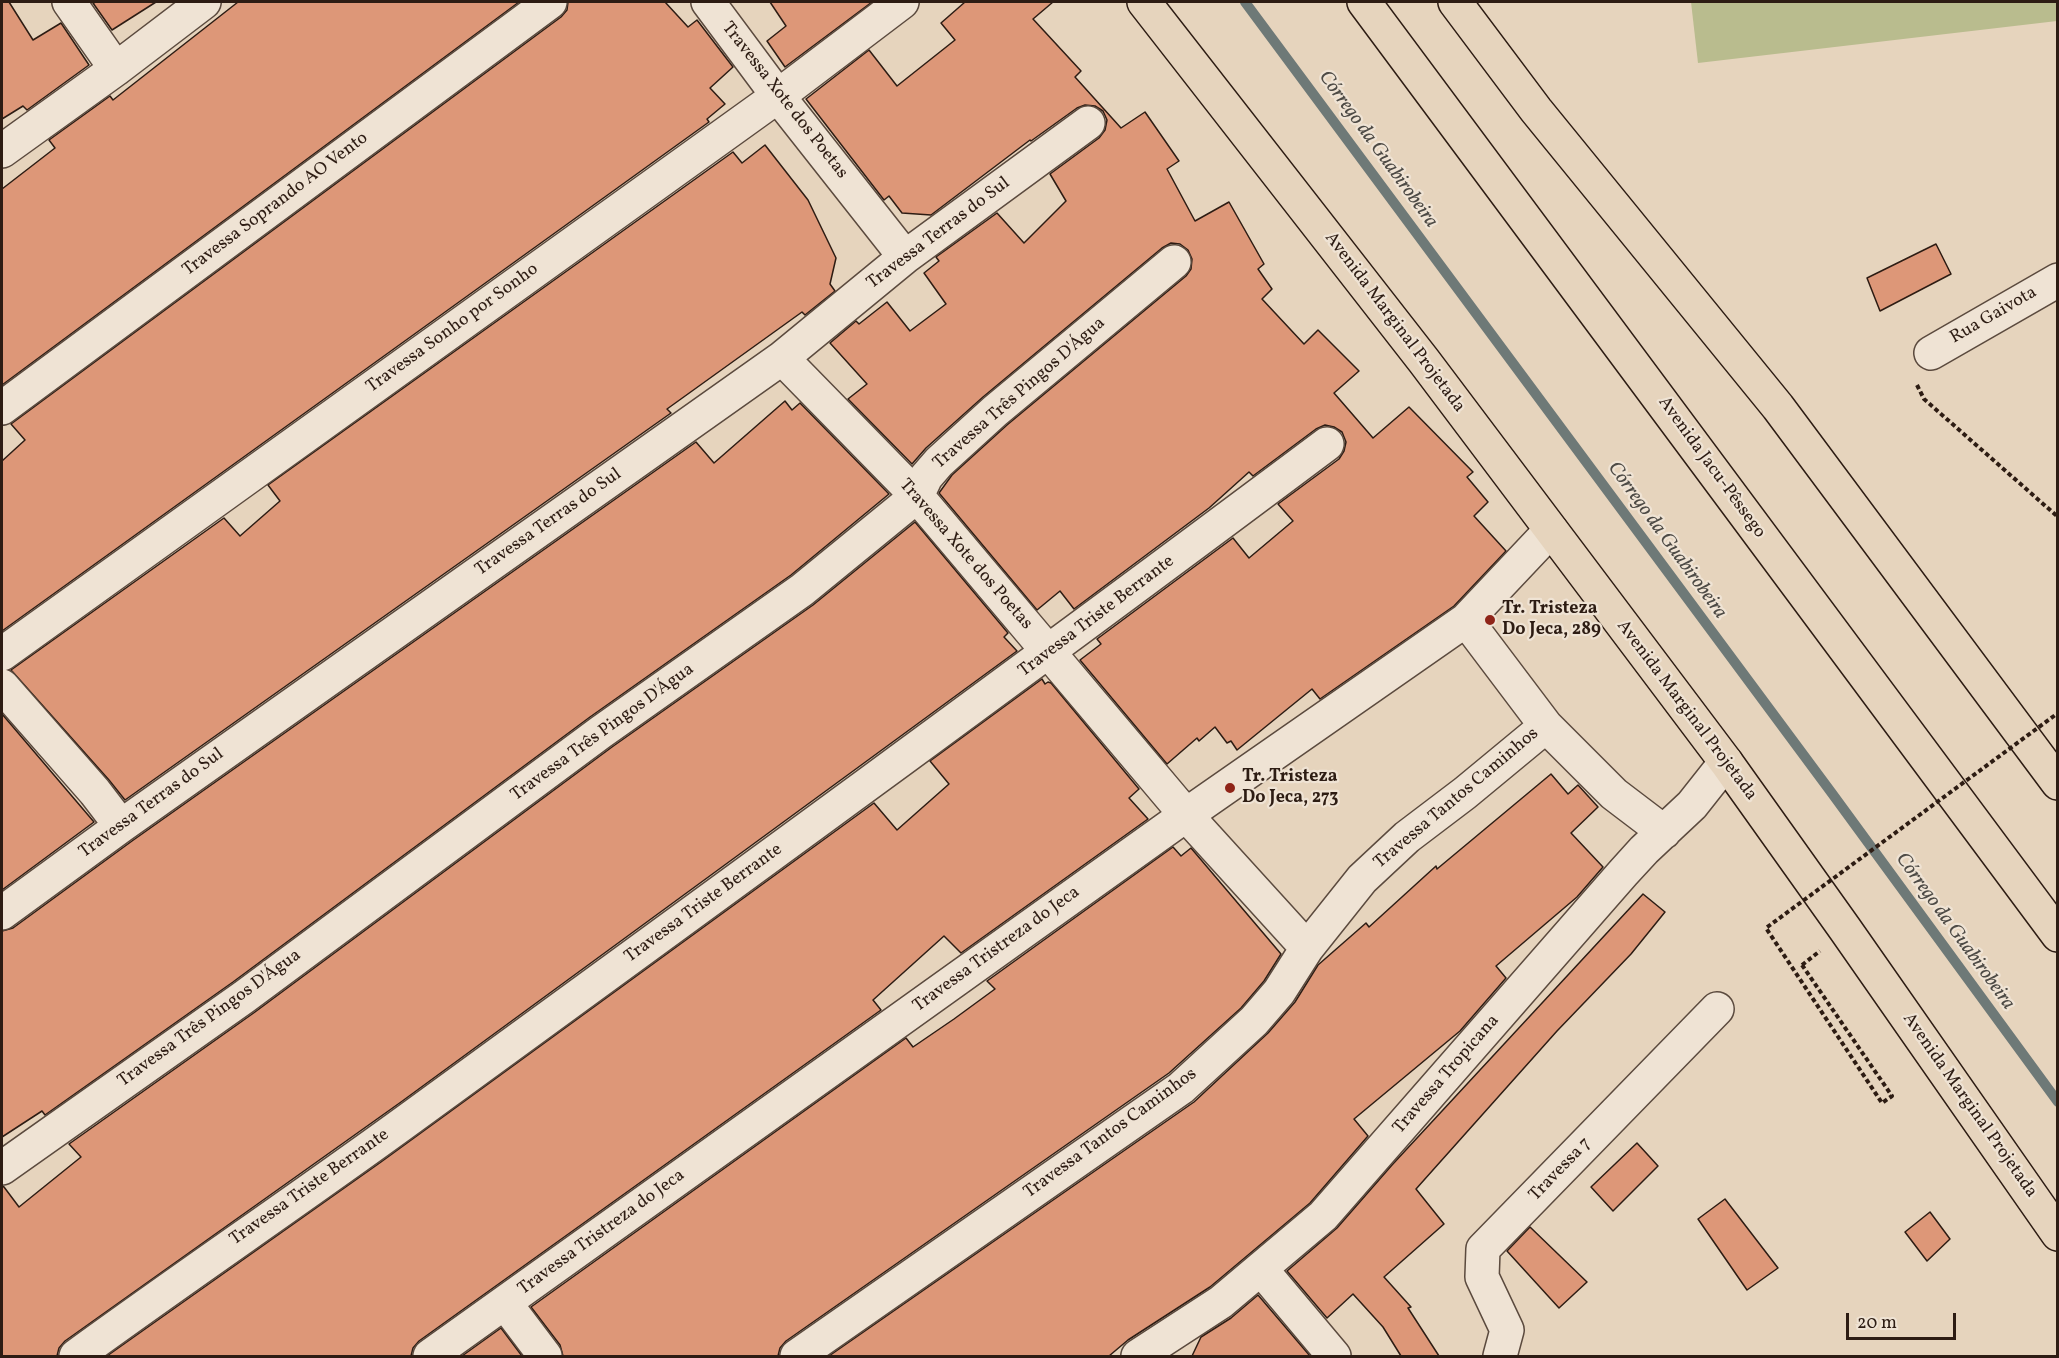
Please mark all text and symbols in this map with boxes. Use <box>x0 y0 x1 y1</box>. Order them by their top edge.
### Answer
street label: Travessa Xote dos Poetas <box>716 18 852 184</box>
water label: Córrego da Guabirobeira <box>1312 67 1442 233</box>
street label: Travessa Soprando AO Vento <box>179 128 373 282</box>
street label: Travessa Terras do Sul <box>863 173 1015 295</box>
street label: Avenida Marginal Projetada <box>1319 228 1469 418</box>
street label: Travessa Sonho por Sonho <box>363 259 543 399</box>
street label: Rua Gaivota <box>1947 282 2041 350</box>
street label: Travessa Três Pingos D'Água <box>929 313 1111 475</box>
street label: Avenida Jacu-Pêssego <box>1652 393 1770 543</box>
water label: Córrego da Guabirobeira <box>1601 458 1731 624</box>
street label: Travessa Terras do Sul <box>472 464 626 582</box>
street label: Travessa Xote dos Poetas <box>894 475 1036 635</box>
street label: Travessa Triste Berrante <box>1015 551 1179 683</box>
place label: Tr. Tristeza Do Jeca, 289 <box>1502 599 1601 642</box>
marker: Tr. Tristeza Do Jeca, 289 <box>1483 613 1497 627</box>
street label: Avenida Marginal Projetada <box>1611 616 1761 806</box>
street label: Travessa Três Pingos D'Água <box>507 659 699 807</box>
street label: Travessa Tantos Caminhos <box>1370 724 1544 874</box>
street label: Travessa Terras do Sul <box>75 744 229 864</box>
place label: Tr. Tristeza Do Jeca, 273 <box>1242 767 1339 810</box>
marker: Tr. Tristeza Do Jeca, 273 <box>1223 781 1237 795</box>
street label: Travessa Triste Berrante <box>621 840 787 968</box>
water label: Córrego da Guabirobeira <box>1889 849 2019 1015</box>
street label: Travessa Tristreza do Jeca <box>909 882 1085 1018</box>
street label: Travessa Três Pingos D'Água <box>114 945 306 1093</box>
street label: Avenida Marginal Projetada <box>1897 1009 2041 1203</box>
street label: Travessa Tropicana <box>1389 1011 1505 1139</box>
street label: Travessa Tantos Caminhos <box>1020 1064 1202 1204</box>
street label: Travessa Triste Berrante <box>226 1125 394 1251</box>
street label: Travessa 7 <box>1525 1134 1597 1206</box>
street label: Travessa Tristreza do Jeca <box>514 1165 690 1301</box>
scale bar <box>1849 1301 1958 1339</box>
text: 20 m <box>1857 1311 1897 1336</box>

